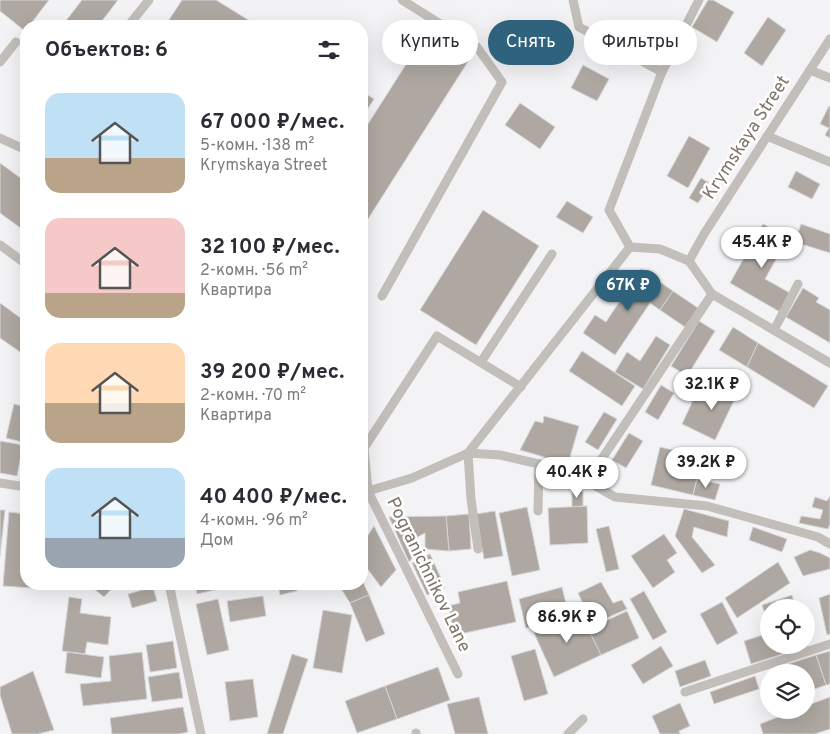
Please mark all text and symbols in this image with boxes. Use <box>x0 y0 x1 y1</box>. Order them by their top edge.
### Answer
chip: Купить <box>382 20 478 65</box>
chip: Снять <box>488 20 574 65</box>
chip: Фильтры <box>584 20 697 65</box>
icon: filters <box>315 36 343 64</box>
text: Объектов: 6 <box>45 37 168 64</box>
street label: Krymskaya Street <box>698 72 796 204</box>
text: 67 000 ₽/мес. <box>200 109 344 136</box>
icon: home <box>85 113 145 173</box>
text: 5-комн. · 138 m² <box>200 136 314 156</box>
text: Krymskaya Street <box>200 156 327 176</box>
pin: 45.4K ₽ <box>716 226 808 269</box>
text: 45.4K ₽ <box>732 233 792 253</box>
text: 32 100 ₽/мес. <box>200 234 340 261</box>
icon: home <box>85 238 145 298</box>
text: 2-комн. · 56 m² <box>200 261 308 281</box>
pin: 67K ₽ <box>593 270 663 312</box>
text: 67K ₽ <box>606 276 650 296</box>
text: Квартира <box>200 281 272 301</box>
text: 39 200 ₽/мес. <box>200 359 344 386</box>
icon: home <box>85 363 145 423</box>
pin: 32.1K ₽ <box>666 368 758 411</box>
text: 32.1K ₽ <box>684 375 740 395</box>
text: 2-комн. · 70 m² <box>200 386 306 406</box>
text: Квартира <box>200 406 272 426</box>
pin: 39.2K ₽ <box>660 446 752 489</box>
text: 39.2K ₽ <box>677 453 735 473</box>
pin: 40.4K ₽ <box>531 456 623 499</box>
text: 40.4K ₽ <box>547 463 607 483</box>
text: 40 400 ₽/мес. <box>200 484 347 511</box>
icon: home <box>85 488 145 548</box>
street label: Pogranichnikov Lane <box>381 494 475 656</box>
text: 4-комн. · 96 m² <box>200 511 308 531</box>
text: Дом <box>200 531 234 551</box>
map controls <box>760 599 815 719</box>
button: locate <box>760 599 815 654</box>
pin: 86.9K ₽ <box>521 602 613 644</box>
text: 86.9K ₽ <box>537 608 597 628</box>
button: layers <box>760 664 815 719</box>

